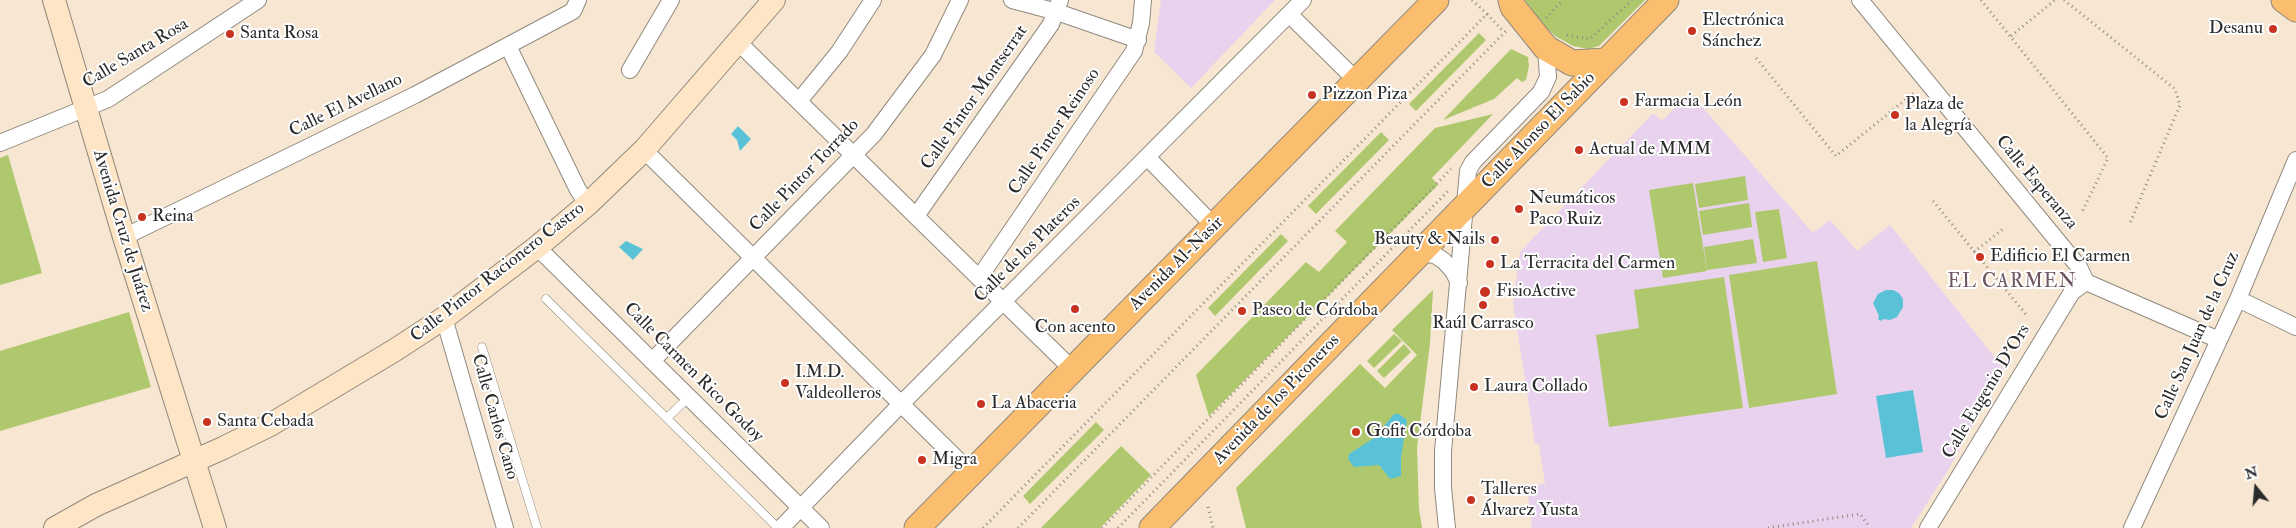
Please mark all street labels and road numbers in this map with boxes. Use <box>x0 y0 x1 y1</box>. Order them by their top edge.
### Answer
street label: Calle Santa Rosa <box>79 14 193 94</box>
street label: Calle Pintor Montserrat <box>917 22 1033 174</box>
street label: Calle Pintor Reinoso <box>1005 65 1105 199</box>
street label: Calle Alonso El Sabio <box>1478 68 1600 194</box>
street label: Calle El Avellano <box>286 69 406 143</box>
street label: Calle Pintor Torrado <box>746 115 864 237</box>
street label: Calle Esperanza <box>1990 132 2082 234</box>
street label: Avenida Cruz de Juárez <box>87 147 157 315</box>
street label: Calle de los Plateros <box>970 192 1086 308</box>
street label: Calle Pintor Racionero Castro <box>407 198 589 348</box>
street label: Avenida Al-Nasir <box>1125 212 1229 316</box>
street label: Calle San Juan de la Cruz <box>2151 249 2245 423</box>
street label: Calle Carmen Rico Godoy <box>619 299 767 447</box>
street label: Calle Eugenio D'Ors <box>1938 321 2036 463</box>
street label: Avenida de los Piconeros <box>1209 330 1345 470</box>
street label: Calle Carlos Cano <box>466 352 522 482</box>

